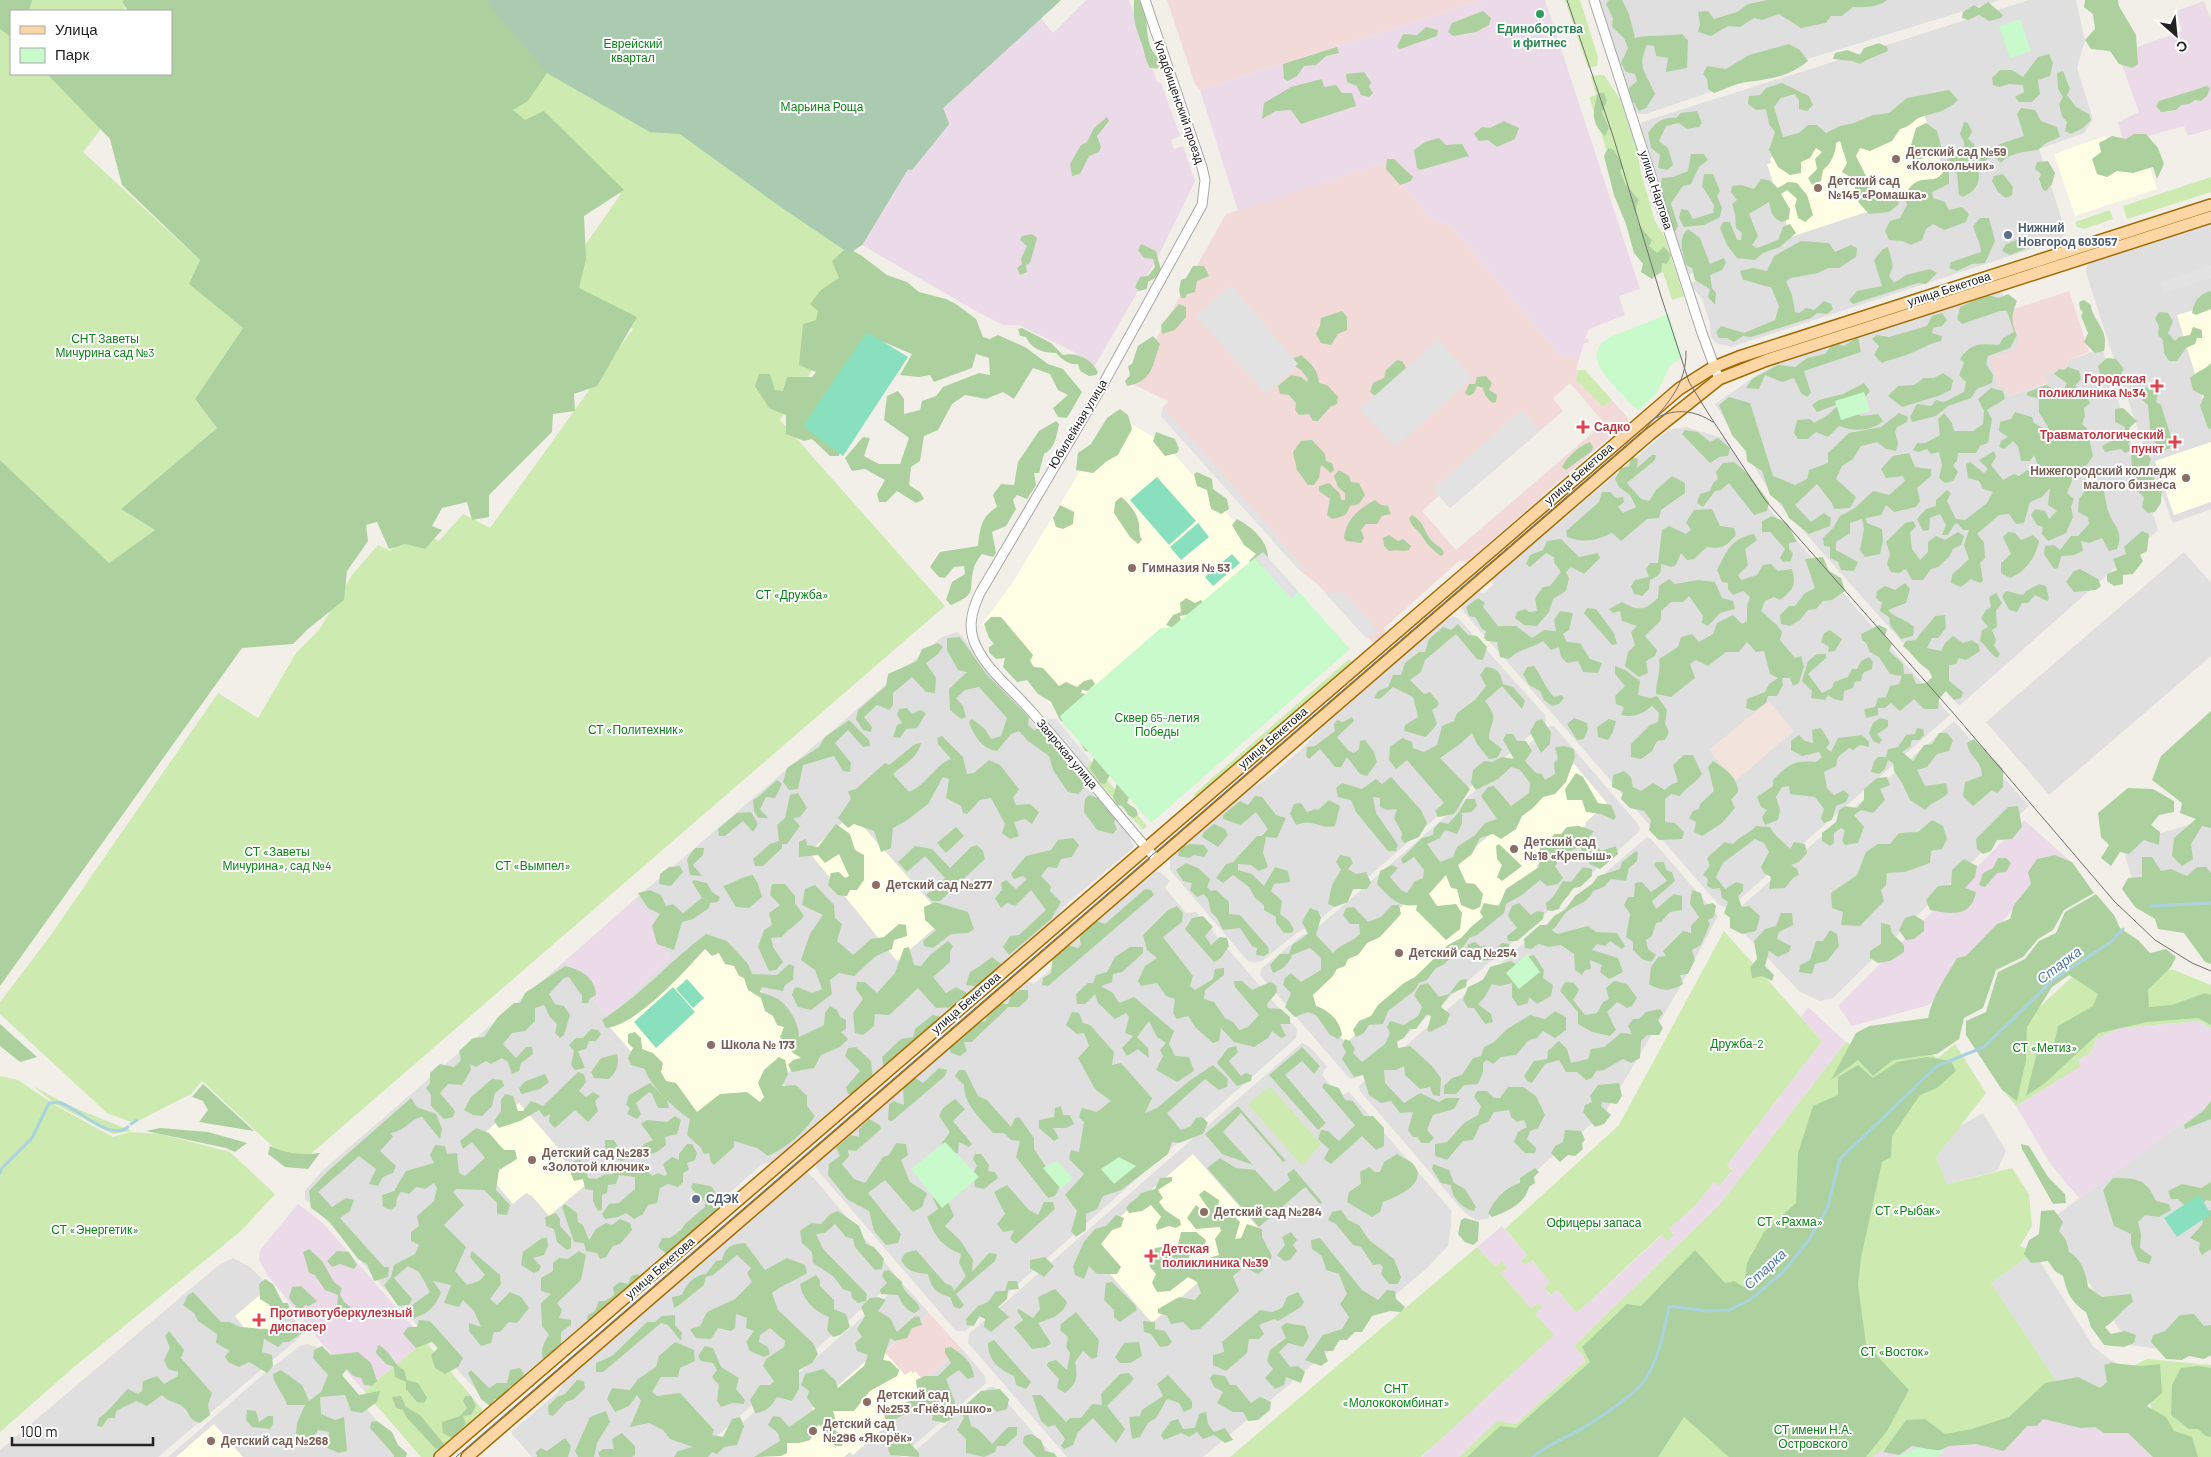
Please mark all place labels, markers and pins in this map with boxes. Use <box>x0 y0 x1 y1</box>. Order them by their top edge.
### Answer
marker: Единоборства и фитнес <box>1534 8 1546 20</box>
place label: Единоборства и фитнес <box>1497 21 1583 50</box>
place label: Детский сад №59 «Колокольчик» <box>1906 144 2007 172</box>
marker: Детский сад №59 «Колокольчик» <box>1890 153 1902 165</box>
place label: Детский сад №145 «Ромашка» <box>1828 173 1927 201</box>
marker: Детский сад №145 «Ромашка» <box>1812 182 1824 194</box>
place label: Нижний Новгород 603057 <box>2018 220 2117 249</box>
marker: Нижний Новгород 603057 <box>2002 229 2014 241</box>
place label: Городская поликлиника №34 <box>2039 371 2146 399</box>
marker: Городская поликлиника №34 <box>2150 379 2164 393</box>
place label: Садко <box>1594 419 1630 434</box>
marker: Садко <box>1576 420 1590 434</box>
place label: Травматологический пункт <box>2040 427 2164 456</box>
marker: Травматологический пункт <box>2168 435 2182 449</box>
place label: Нижегородский колледж малого бизнеса <box>2030 463 2176 491</box>
marker: Нижегородский колледж малого бизнеса <box>2180 472 2192 484</box>
place label: Гимназия № 53 <box>1142 560 1230 574</box>
marker: Гимназия № 53 <box>1126 562 1138 574</box>
place label: Детский сад №18 «Крепыш» <box>1524 834 1612 863</box>
marker: Детский сад №18 «Крепыш» <box>1508 843 1520 855</box>
place label: Детский сад №277 <box>886 877 992 892</box>
marker: Детский сад №277 <box>870 879 882 891</box>
place label: Детский сад №254 <box>1409 945 1517 960</box>
marker: Детский сад №254 <box>1393 947 1405 959</box>
place label: Школа № 173 <box>721 1037 795 1051</box>
marker: Школа № 173 <box>705 1039 717 1051</box>
place label: Детский сад №283 «Золотой ключик» <box>542 1145 650 1173</box>
marker: Детский сад №283 «Золотой ключик» <box>526 1154 538 1166</box>
place label: СДЭК <box>706 1191 740 1206</box>
marker: СДЭК <box>690 1193 702 1205</box>
place label: Детский сад №284 <box>1214 1204 1322 1219</box>
marker: Детский сад №284 <box>1198 1206 1210 1218</box>
place label: Детская поликлиника №39 <box>1162 1241 1268 1269</box>
marker: Детская поликлиника №39 <box>1144 1249 1158 1263</box>
place label: Противотуберкулезный диспасер <box>270 1305 412 1334</box>
marker: Противотуберкулезный диспасер <box>252 1313 266 1327</box>
place label: Детский сад №253 «Гнёздышко» <box>877 1387 992 1416</box>
marker: Детский сад №253 «Гнёздышко» <box>861 1396 873 1408</box>
place label: Детский сад №296 «Якорёк» <box>823 1416 912 1445</box>
marker: Детский сад №296 «Якорёк» <box>807 1425 819 1437</box>
place label: Детский сад №268 <box>221 1433 329 1448</box>
marker: Детский сад №268 <box>205 1435 217 1447</box>

